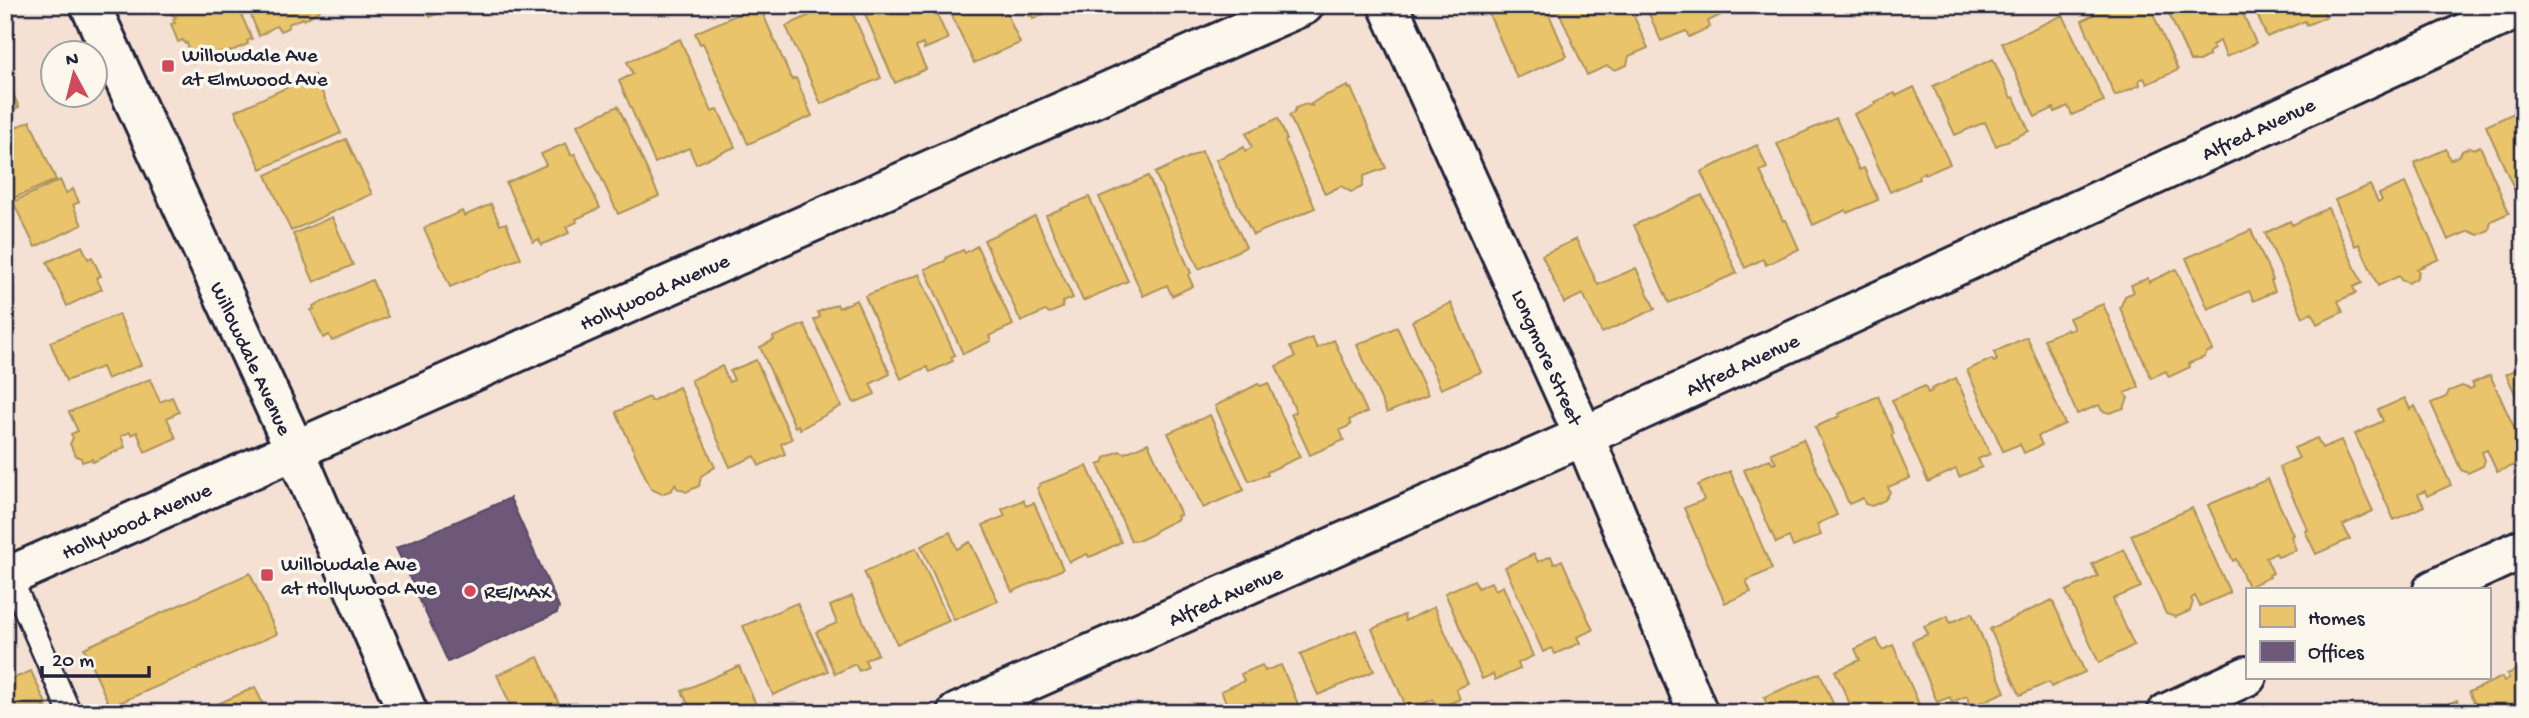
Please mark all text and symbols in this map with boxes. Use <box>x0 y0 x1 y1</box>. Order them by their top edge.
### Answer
north arrow <box>38 38 108 108</box>
place label: Willowdale Ave at Elmwood Ave <box>182 45 329 94</box>
text: N <box>65 48 80 73</box>
marker: Willowdale Ave at Elmwood Ave <box>160 58 176 74</box>
street label: Alfred Avenue <box>2199 94 2321 168</box>
street label: Hollywood Avenue <box>577 250 735 338</box>
street label: Willowdale Avenue <box>202 279 296 441</box>
street label: Longmore Street <box>1504 287 1587 432</box>
street label: Alfred Avenue <box>1683 330 1805 404</box>
street label: Hollywood Avenue <box>59 479 217 567</box>
place label: Willowdale Ave at Hollywood Ave <box>281 554 438 603</box>
street label: Alfred Avenue <box>1166 561 1288 634</box>
marker: Willowdale Ave at Hollywood Ave <box>259 567 275 583</box>
place label: RE/MAX <box>484 582 552 607</box>
marker: RE/MAX <box>462 583 478 599</box>
legend <box>2246 588 2490 680</box>
text: Homes <box>2308 608 2366 633</box>
scale bar <box>42 634 149 678</box>
text: Offices <box>2308 642 2365 667</box>
text: 20 m <box>52 650 94 675</box>

